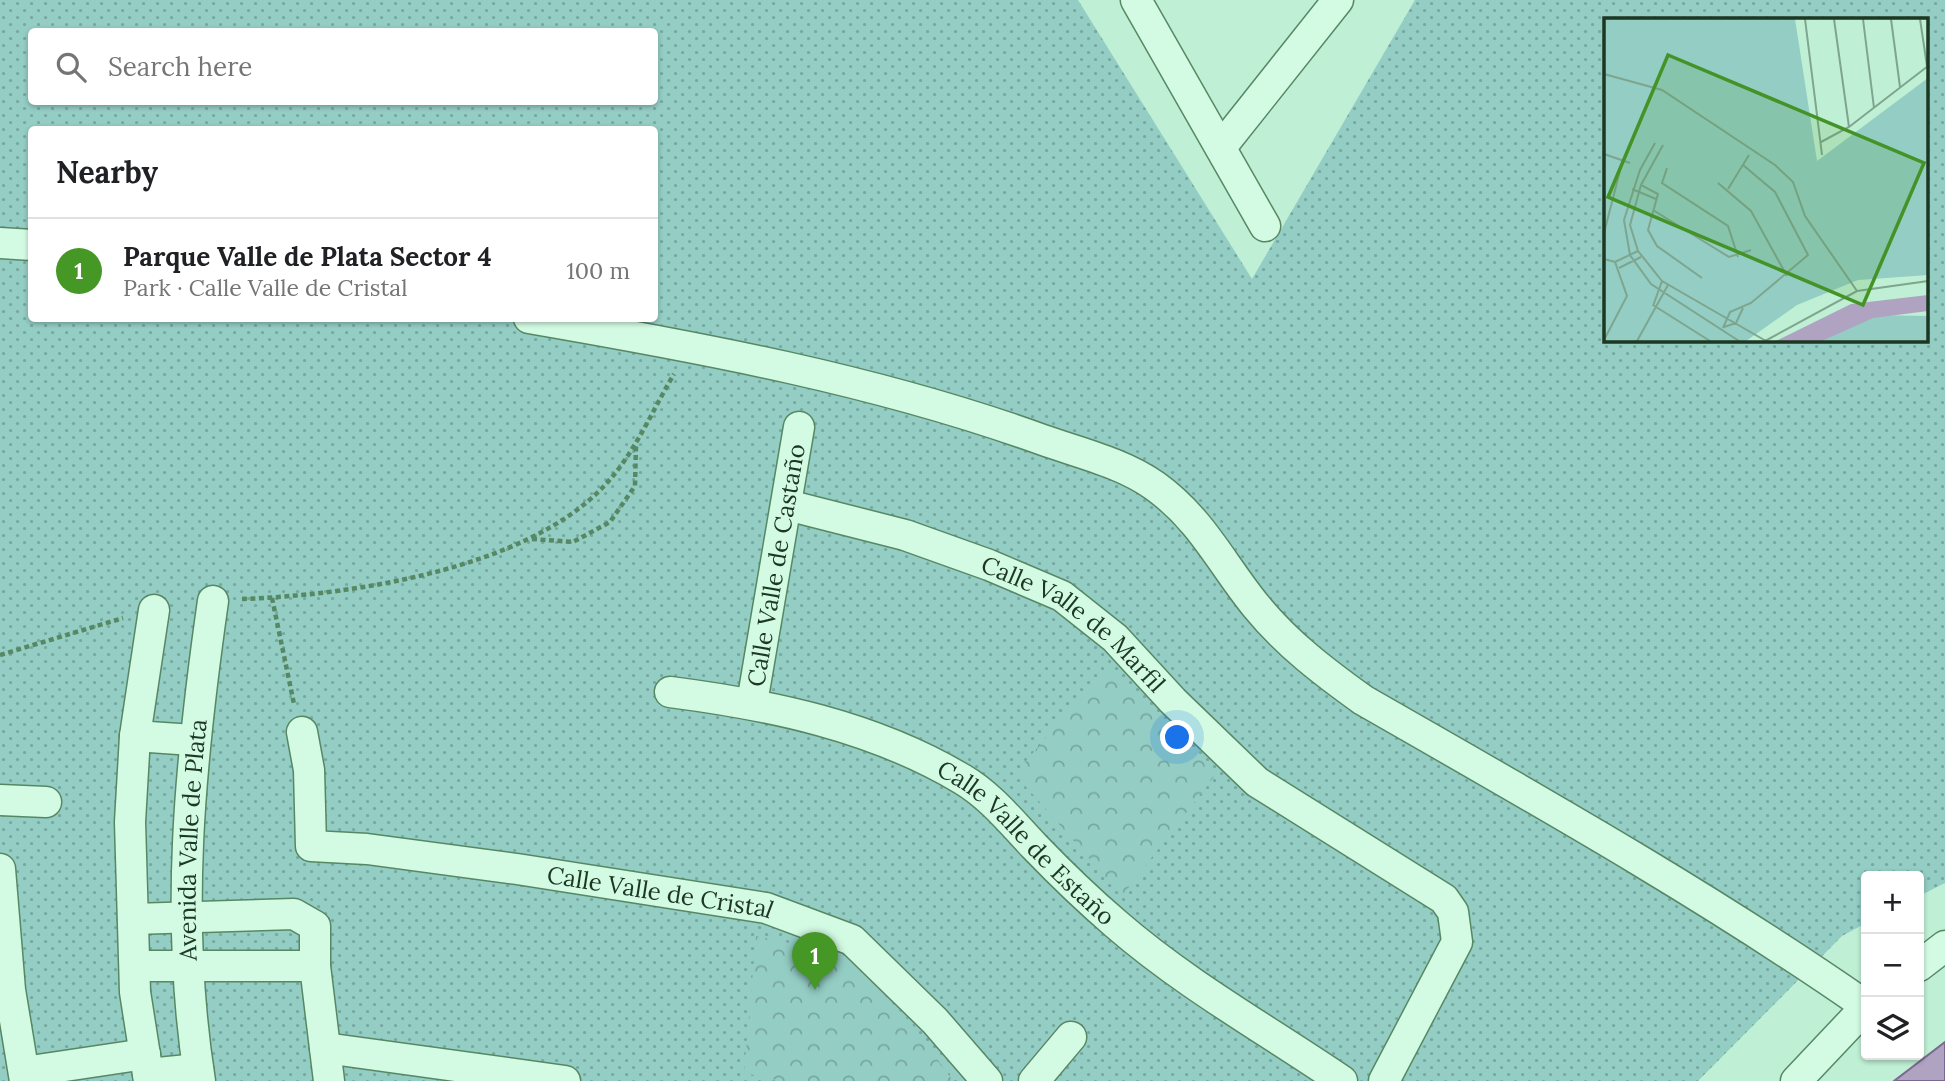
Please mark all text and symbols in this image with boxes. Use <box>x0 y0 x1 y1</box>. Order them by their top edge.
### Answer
inset map <box>1604 18 1927 341</box>
search box <box>28 28 658 105</box>
icon: search <box>52 48 90 86</box>
text: Search here <box>108 50 252 83</box>
text: Nearby <box>56 153 158 191</box>
text: Parque Valle de Plata Sector 4 <box>123 240 492 273</box>
text: 1 <box>74 256 84 285</box>
text: 100 m <box>566 256 630 285</box>
text: Park · Calle Valle de Cristal <box>123 273 408 302</box>
street label: Calle Valle de Castaño <box>740 441 811 689</box>
street label: Calle Valle de Marfil <box>977 548 1172 698</box>
street label: Avenida Valle de Plata <box>171 717 213 962</box>
your location <box>1160 720 1194 754</box>
street label: Calle Valle de Estaño <box>932 753 1122 932</box>
street label: Calle Valle de Cristal <box>545 858 778 925</box>
map controls <box>1861 871 1924 1060</box>
button: + <box>1861 871 1924 934</box>
pin: 1 <box>792 932 838 990</box>
button: − <box>1861 934 1924 997</box>
button: layers <box>1861 997 1924 1060</box>

